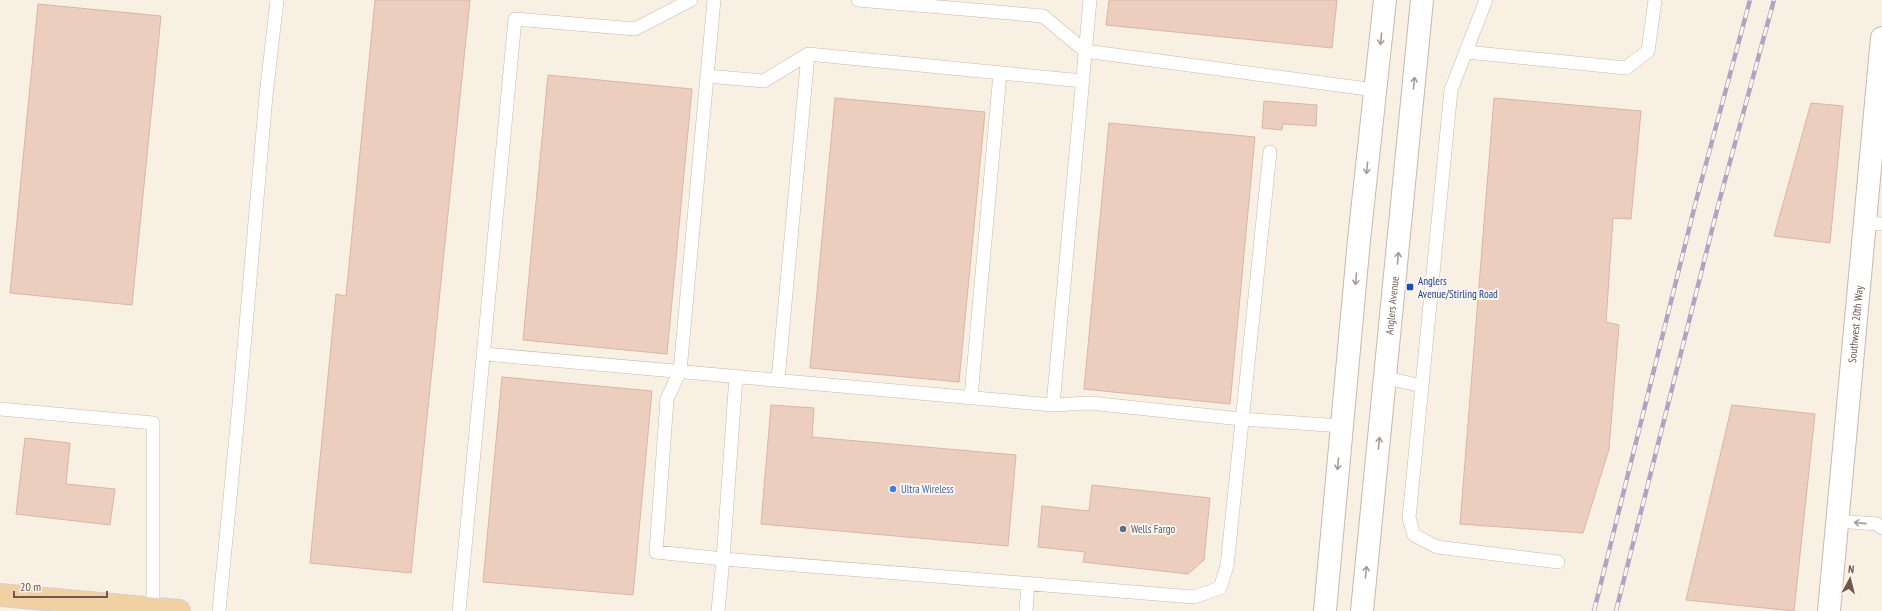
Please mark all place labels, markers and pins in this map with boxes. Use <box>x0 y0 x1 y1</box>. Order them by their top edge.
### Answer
place label: Anglers Avenue/Stirling Road <box>1418 274 1498 301</box>
marker: Anglers Avenue/Stirling Road <box>1405 282 1415 292</box>
place label: Ultra Wireless <box>901 482 954 496</box>
marker: Ultra Wireless <box>888 484 898 494</box>
place label: Wells Fargo <box>1131 522 1175 536</box>
marker: Wells Fargo <box>1118 524 1128 534</box>

